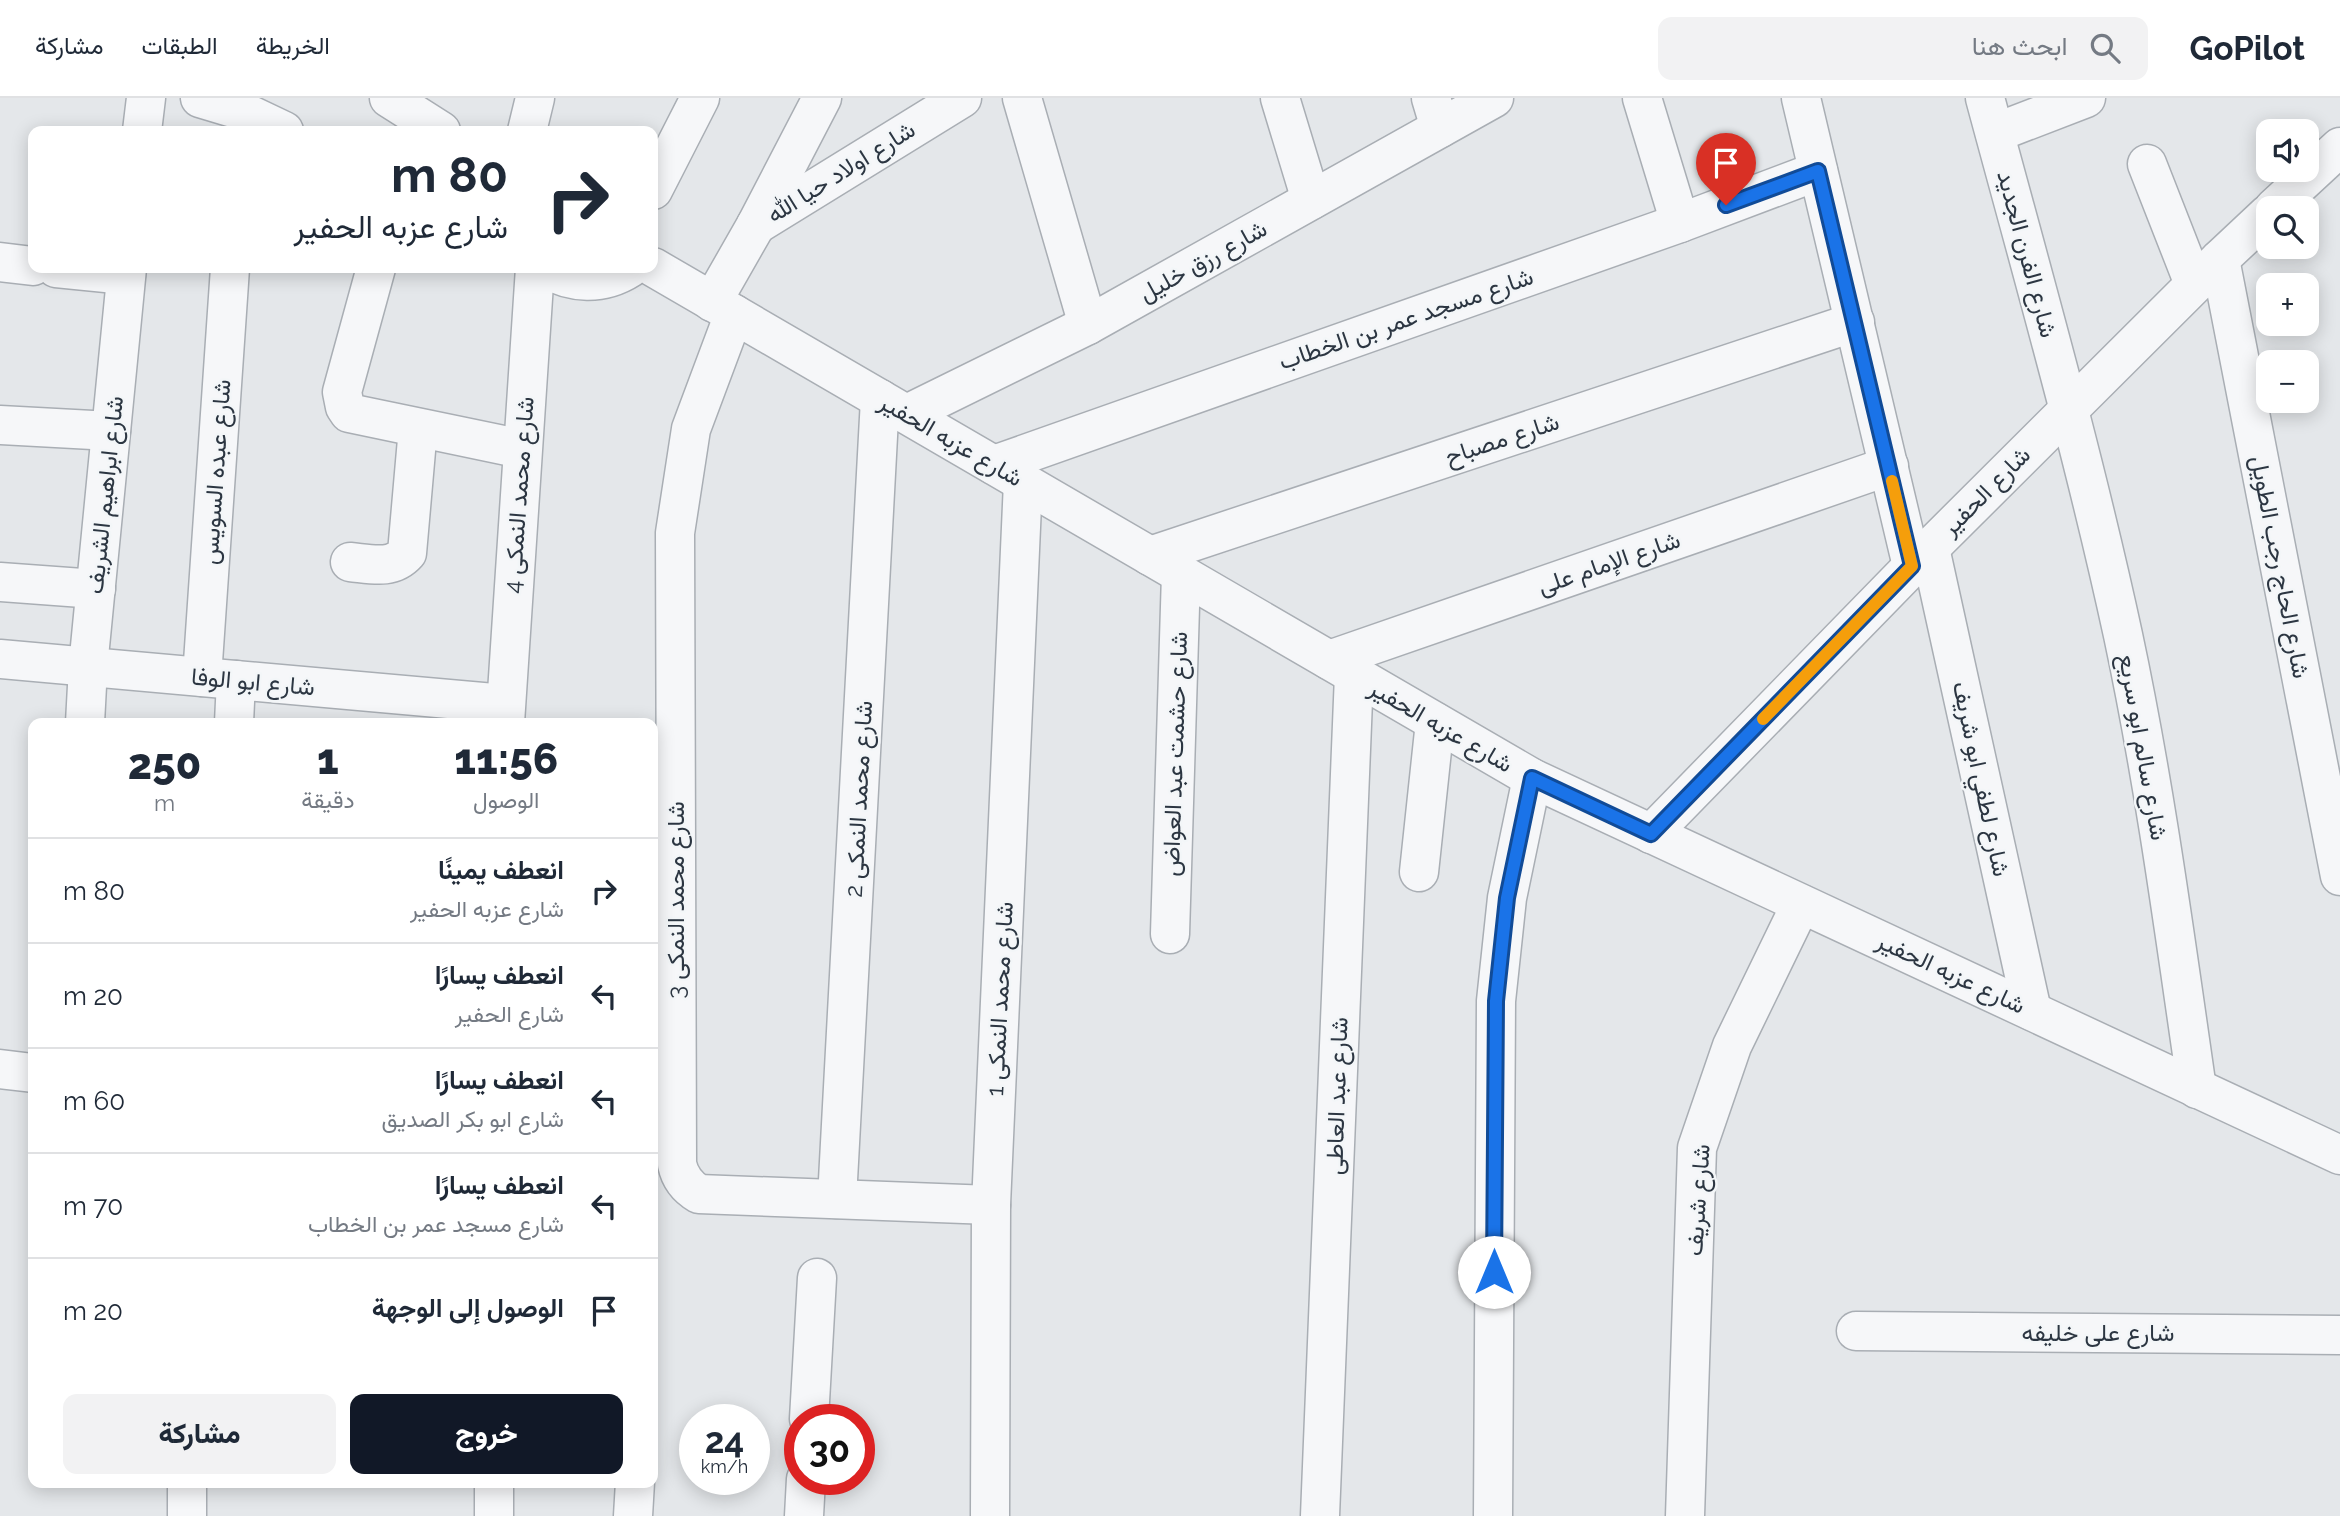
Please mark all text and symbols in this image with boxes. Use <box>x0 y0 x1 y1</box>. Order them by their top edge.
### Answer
search box <box>1658 17 2148 80</box>
icon: search <box>2086 29 2124 67</box>
text: GoPilot <box>2190 29 2305 68</box>
text: مشاركة <box>35 31 103 60</box>
text: الطبقات <box>141 31 218 60</box>
text: الخريطة <box>256 31 330 60</box>
text: ابحث هنا <box>1972 31 2068 61</box>
street label: شارع اولاد حيا الله <box>761 114 921 230</box>
map controls <box>2256 119 2319 413</box>
button: sound <box>2256 119 2319 182</box>
pin <box>1696 133 1756 205</box>
icon: arrive <box>1707 144 1745 182</box>
text: 80 m <box>391 146 508 203</box>
icon: right <box>532 154 623 245</box>
street label: شارع الفرن الجديد <box>1989 167 2064 341</box>
button: search <box>2256 196 2319 259</box>
text: شارع عزبه الحفير <box>294 208 508 245</box>
street label: شارع رزق خليل <box>1134 214 1273 309</box>
street label: شارع مسجد عمر بن الخطاب <box>1275 261 1538 378</box>
button: + <box>2256 273 2319 336</box>
button: − <box>2256 350 2319 413</box>
street label: شارع عبده السويس <box>195 378 238 566</box>
street label: شارع عزبه الحفير <box>873 386 1028 494</box>
street label: شارع ابراهيم الشريف <box>80 395 131 595</box>
street label: شارع محمد النمكى 4 <box>497 395 542 595</box>
street label: شارع مصباح <box>1441 406 1563 473</box>
street label: شارع الحفير <box>1934 440 2038 543</box>
street label: شارع الحاج رجب الطويل <box>2243 453 2316 681</box>
street label: شارع الإمام على <box>1534 525 1685 602</box>
street label: شارع حشمت عبد العواض <box>1156 631 1195 877</box>
street label: شارع سالم ابو سريع <box>2110 651 2174 843</box>
street label: شارع ابو الوفا <box>190 662 316 703</box>
street label: شارع عزبه الحفير <box>1363 672 1518 780</box>
street label: شارع لطفي ابو شريف <box>1942 679 2016 880</box>
street label: شارع محمد النمكى 2 <box>839 700 880 898</box>
text: 1 <box>317 735 339 784</box>
text: 11:56 <box>454 735 558 784</box>
text: 250 <box>128 740 201 789</box>
text: دقيقة <box>301 786 354 813</box>
text: الوصول <box>473 786 539 813</box>
text: m <box>154 789 175 816</box>
street label: شارع محمد النمكى 3 <box>661 801 692 999</box>
text: انعطف يمينًا <box>438 855 564 885</box>
icon: right <box>585 872 623 910</box>
text: 80 m <box>63 876 125 906</box>
text: شارع عزبه الحفير <box>410 895 564 922</box>
street label: شارع محمد النمكى 1 <box>980 901 1021 1097</box>
street label: شارع عزبه الحفير <box>1870 925 2030 1021</box>
text: انعطف يسارًا <box>435 960 564 990</box>
icon: left <box>585 977 623 1015</box>
text: 20 m <box>63 981 123 1011</box>
text: شارع الحفير <box>455 1000 564 1027</box>
street label: شارع عبد العاطى <box>1319 1017 1356 1175</box>
text: انعطف يسارًا <box>435 1065 564 1095</box>
icon: left <box>585 1082 623 1120</box>
text: 60 m <box>63 1086 125 1116</box>
text: شارع ابو بكر الصديق <box>382 1105 564 1132</box>
street label: شارع شريف <box>1679 1143 1718 1257</box>
text: انعطف يسارًا <box>435 1170 564 1200</box>
icon: left <box>585 1187 623 1225</box>
text: 70 m <box>63 1191 123 1221</box>
text: شارع مسجد عمر بن الخطاب <box>308 1210 564 1237</box>
position arrow <box>1457 1235 1531 1309</box>
icon: arrive <box>585 1292 623 1330</box>
text: الوصول إلى الوجهة <box>372 1293 564 1323</box>
text: 20 m <box>63 1296 123 1326</box>
street label: شارع على خليفه <box>2021 1318 2175 1349</box>
button: مشاركة <box>63 1394 336 1474</box>
button: خروج <box>350 1394 623 1474</box>
speed limit sign: 30 <box>784 1404 875 1495</box>
text: 24 <box>705 1420 744 1461</box>
text: km/h <box>701 1456 748 1477</box>

